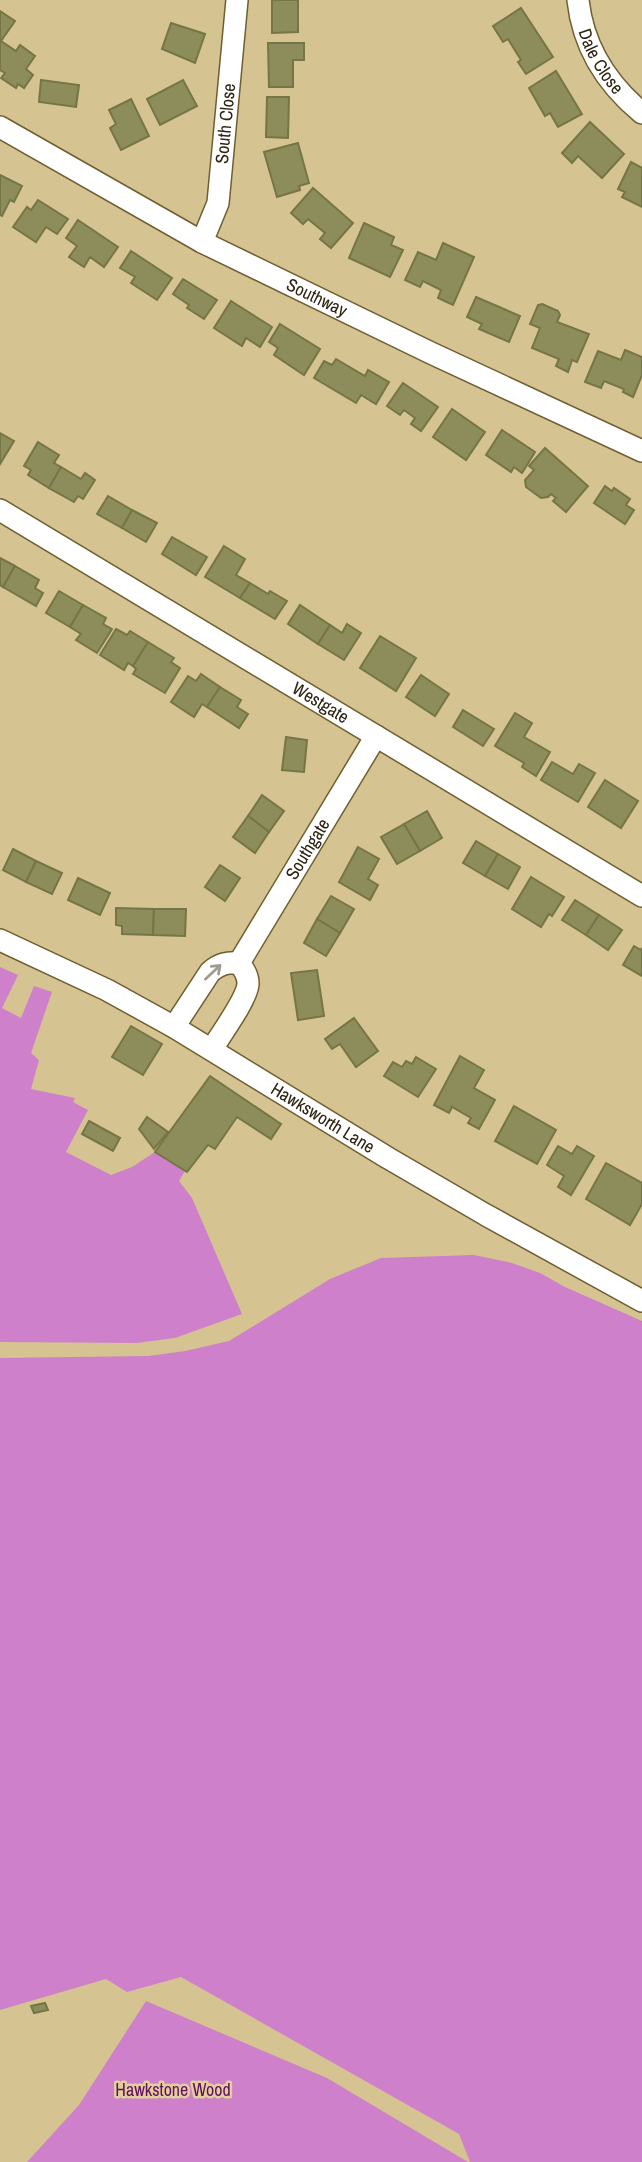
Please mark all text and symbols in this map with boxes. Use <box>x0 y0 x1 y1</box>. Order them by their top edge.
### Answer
street label: Dale Close <box>573 25 629 99</box>
street label: South Close <box>209 82 241 165</box>
street label: Southway <box>282 272 352 323</box>
street label: Westgate <box>288 676 354 729</box>
street label: Southgate <box>279 814 335 884</box>
one-way arrow <box>203 964 221 981</box>
street label: Hawksworth Lane <box>266 1076 380 1159</box>
park label: Hawkstone Wood <box>115 2077 231 2102</box>

